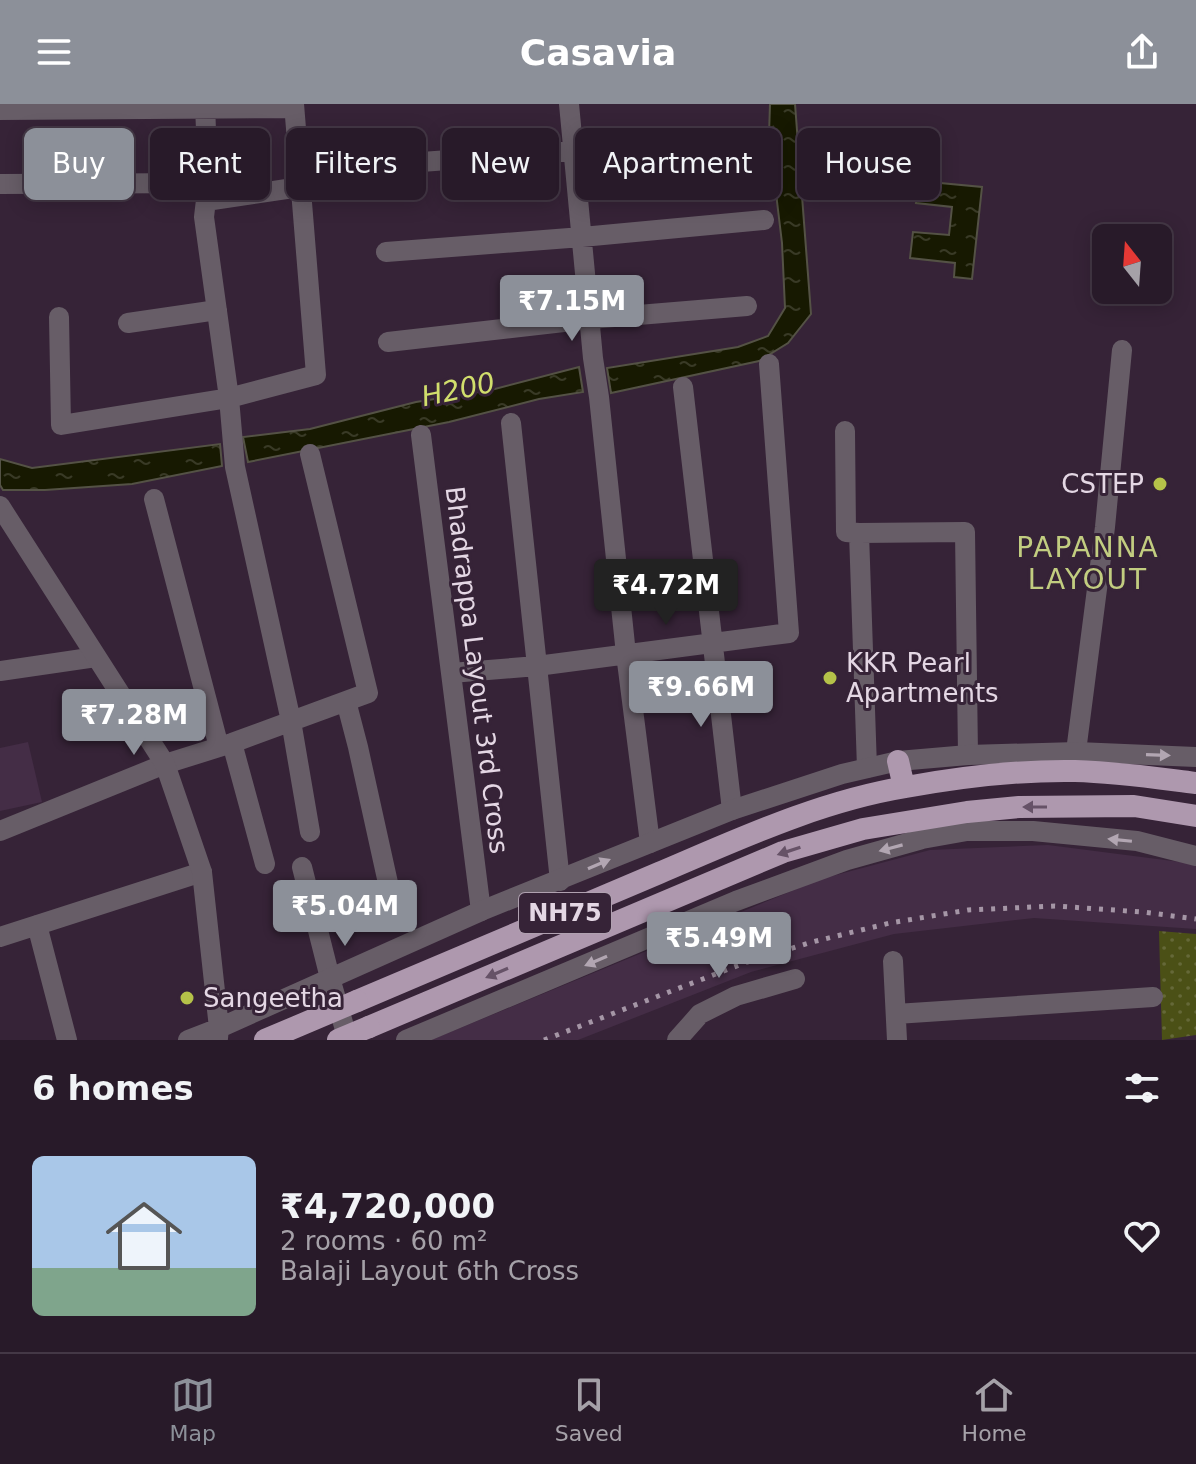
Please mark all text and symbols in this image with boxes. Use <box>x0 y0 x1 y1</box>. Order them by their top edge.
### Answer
icon: menu <box>32 30 76 74</box>
icon: share <box>1120 30 1164 74</box>
text: Casavia <box>520 32 676 73</box>
chip: Buy <box>24 128 134 200</box>
chip: Rent <box>150 128 270 200</box>
chip: Filters <box>286 128 426 200</box>
chip: New <box>442 128 559 200</box>
chip: Apartment <box>575 128 781 200</box>
chip: House <box>797 128 940 200</box>
north arrow <box>1092 224 1172 304</box>
map controls <box>1092 224 1172 304</box>
pin: ₹7.15M <box>507 275 637 343</box>
text: ₹7.15M <box>518 286 626 316</box>
water label: H200 <box>418 366 498 413</box>
place label: CSTEP <box>1061 469 1144 499</box>
marker: CSTEP <box>1151 475 1169 493</box>
street label: Bhadrappa Layout 3rd Cross <box>440 485 514 855</box>
district label: PAPANNA LAYOUT <box>1016 531 1160 596</box>
pin: ₹4.72M <box>601 559 731 627</box>
text: ₹4.72M <box>612 570 720 600</box>
place label: KKR Pearl Apartments <box>846 648 999 708</box>
pin: ₹9.66M <box>636 661 766 729</box>
marker: KKR Pearl Apartments <box>821 669 839 687</box>
text: ₹9.66M <box>647 672 755 702</box>
pin: ₹7.28M <box>69 689 199 757</box>
text: ₹7.28M <box>80 700 188 730</box>
one-way arrow <box>1146 749 1171 762</box>
one-way arrow <box>1022 800 1047 813</box>
one-way arrow <box>1107 833 1132 846</box>
one-way arrow <box>878 842 903 854</box>
one-way arrow <box>776 845 800 858</box>
one-way arrow <box>587 858 611 871</box>
pin: ₹5.04M <box>280 880 410 948</box>
text: ₹5.04M <box>291 891 399 921</box>
road number: NH75 <box>519 893 611 933</box>
pin: ₹5.49M <box>654 912 784 980</box>
text: ₹5.49M <box>665 923 773 953</box>
one-way arrow <box>584 954 608 967</box>
one-way arrow <box>485 966 509 979</box>
place label: Sangeetha <box>203 983 343 1013</box>
marker: Sangeetha <box>178 989 196 1007</box>
icon: filters <box>1120 1066 1164 1110</box>
text: 6 homes <box>32 1068 194 1108</box>
text: ₹4,720,000 <box>280 1186 495 1226</box>
icon: home <box>96 1188 192 1284</box>
icon: heart <box>1120 1214 1164 1258</box>
text: 2 rooms · 60 m² <box>280 1226 488 1256</box>
text: Balaji Layout 6th Cross <box>280 1256 579 1286</box>
tab: Map <box>169 1373 216 1446</box>
tab: Saved <box>555 1373 623 1446</box>
tab: Home <box>962 1373 1027 1446</box>

